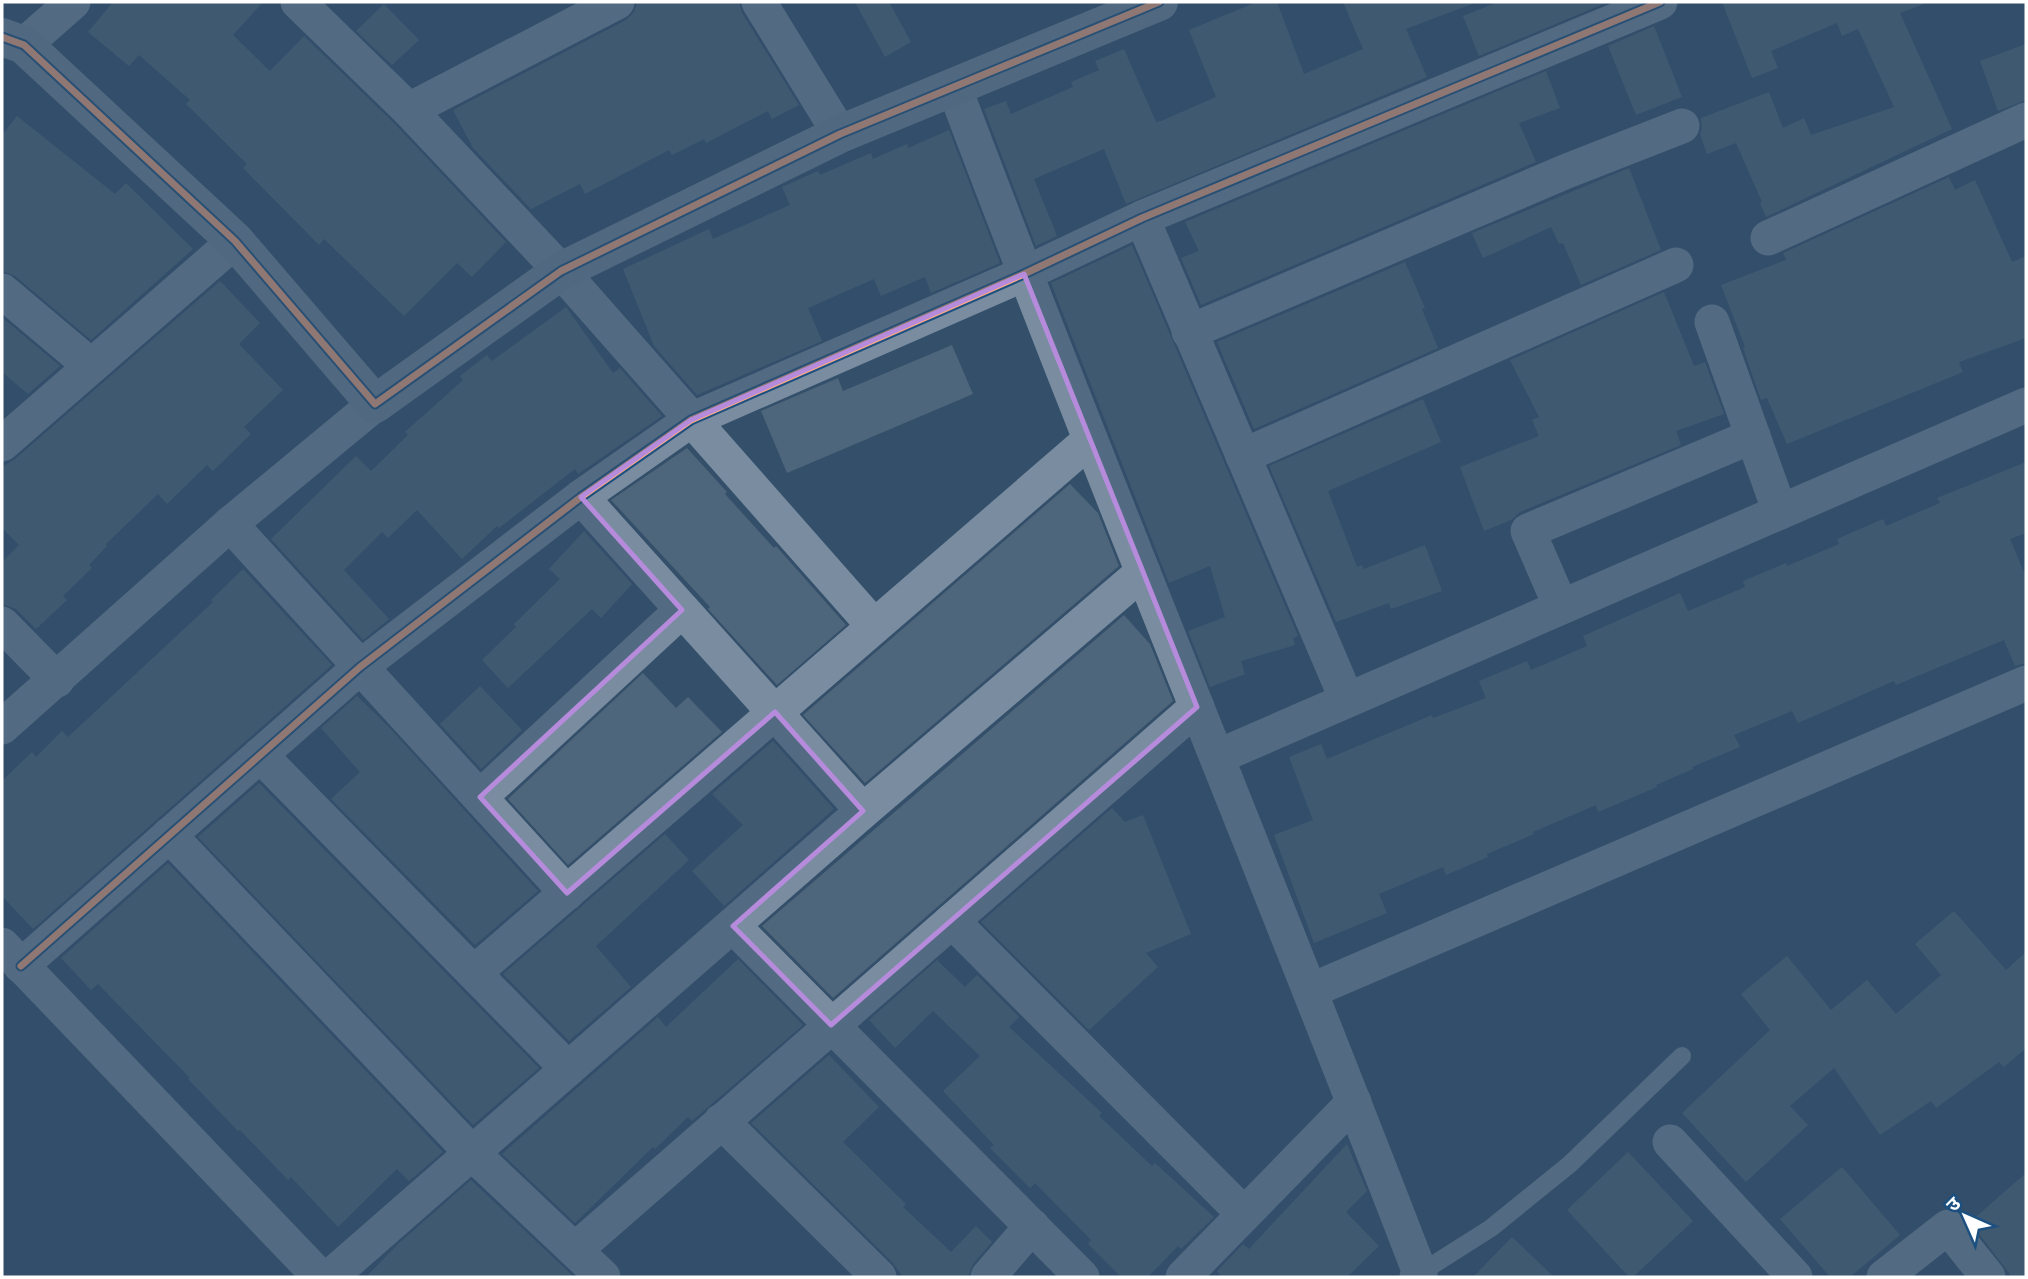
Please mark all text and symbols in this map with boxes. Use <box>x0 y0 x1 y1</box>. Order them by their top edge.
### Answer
north arrow <box>1930 1181 2000 1251</box>
text: उ <box>1940 1190 1967 1217</box>

